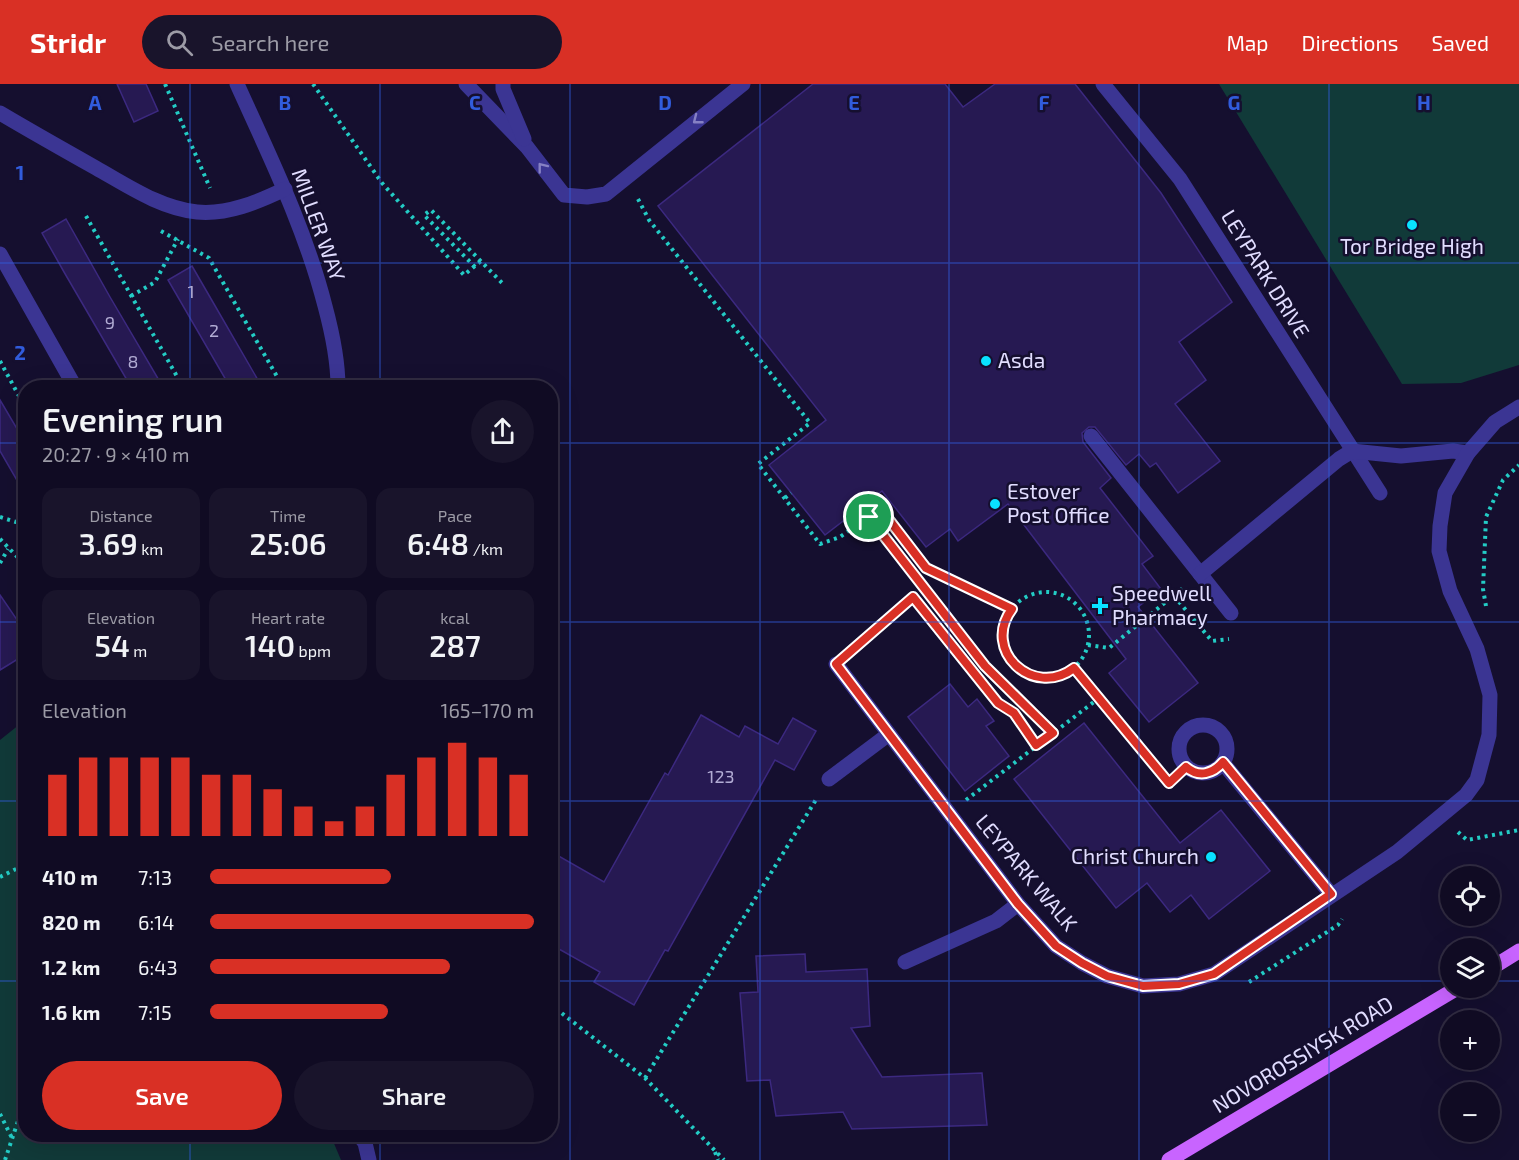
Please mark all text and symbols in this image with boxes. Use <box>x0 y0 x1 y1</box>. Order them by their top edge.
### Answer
search box <box>142 15 562 69</box>
text: Stridr <box>30 25 106 59</box>
icon: search <box>163 26 196 59</box>
text: Search here <box>211 29 329 55</box>
text: Map <box>1226 30 1269 55</box>
text: Directions <box>1302 30 1398 55</box>
text: Saved <box>1431 30 1489 55</box>
text: A <box>88 90 102 114</box>
text: B <box>279 90 291 114</box>
text: C <box>469 90 481 114</box>
text: D <box>658 90 672 114</box>
text: E <box>848 90 860 114</box>
text: F <box>1038 90 1050 114</box>
text: G <box>1228 90 1240 114</box>
text: H <box>1417 90 1431 114</box>
one-way arrow <box>693 113 704 124</box>
text: 1 <box>16 160 24 184</box>
one-way arrow <box>539 163 550 174</box>
street label: MILLER WAY <box>287 165 351 284</box>
street label: LEYPARK DRIVE <box>1217 205 1316 342</box>
marker: Tor Bridge High <box>1405 218 1419 232</box>
place label: Tor Bridge High <box>1340 233 1484 258</box>
house number: 1 <box>187 280 195 302</box>
house number: 9 <box>105 311 115 333</box>
house number: 2 <box>209 319 219 341</box>
text: 2 <box>14 340 26 364</box>
place label: Asda <box>998 347 1045 372</box>
house number: 8 <box>128 350 138 372</box>
marker: Asda <box>979 354 993 368</box>
text: Evening run <box>42 399 223 439</box>
button: share <box>471 400 534 463</box>
text: 20:27 · 9 × 410 m <box>42 442 189 466</box>
place label: Estover Post Office <box>1007 478 1109 527</box>
pin <box>843 491 894 542</box>
marker: Estover Post Office <box>988 497 1002 511</box>
icon: arrive <box>852 500 885 533</box>
text: Distance <box>89 506 153 525</box>
text: Time <box>270 506 306 525</box>
text: Pace <box>438 506 472 525</box>
text: 3.69 <box>79 525 138 561</box>
text: 25:06 <box>249 525 327 561</box>
text: 6:48 <box>407 525 469 561</box>
text: km <box>138 539 163 558</box>
text: /km <box>469 539 503 558</box>
place label: Speedwell Pharmacy <box>1112 580 1212 629</box>
marker: Speedwell Pharmacy <box>1093 599 1107 613</box>
text: Elevation <box>87 608 155 627</box>
text: Heart rate <box>251 608 325 627</box>
text: kcal <box>440 608 470 627</box>
text: 54 <box>95 627 130 663</box>
text: 140 <box>245 627 295 663</box>
text: 287 <box>429 627 481 663</box>
text: m <box>130 641 147 660</box>
text: bpm <box>295 641 331 660</box>
text: Elevation <box>42 698 127 722</box>
text: 165–170 m <box>440 698 534 722</box>
house number: 123 <box>707 765 735 787</box>
street label: LEYPARK WALK <box>971 809 1084 936</box>
place label: Christ Church <box>1071 843 1199 868</box>
marker: Christ Church <box>1204 850 1218 864</box>
text: 410 m <box>42 865 98 889</box>
text: 7:13 <box>138 865 172 889</box>
map controls <box>1440 866 1500 1142</box>
button: locate <box>1440 866 1500 926</box>
text: 820 m <box>42 910 101 934</box>
text: 6:14 <box>138 910 174 934</box>
button: layers <box>1440 938 1500 998</box>
text: 1.2 km <box>42 955 100 979</box>
text: 6:43 <box>138 955 178 979</box>
street label: NOVOROSSIYSK ROAD <box>1208 990 1397 1117</box>
text: 1.6 km <box>42 1000 100 1024</box>
text: 7:15 <box>138 1000 172 1024</box>
button: + <box>1440 1010 1500 1070</box>
button: Save <box>42 1061 282 1130</box>
button: Share <box>294 1061 534 1130</box>
button: − <box>1440 1082 1500 1142</box>

